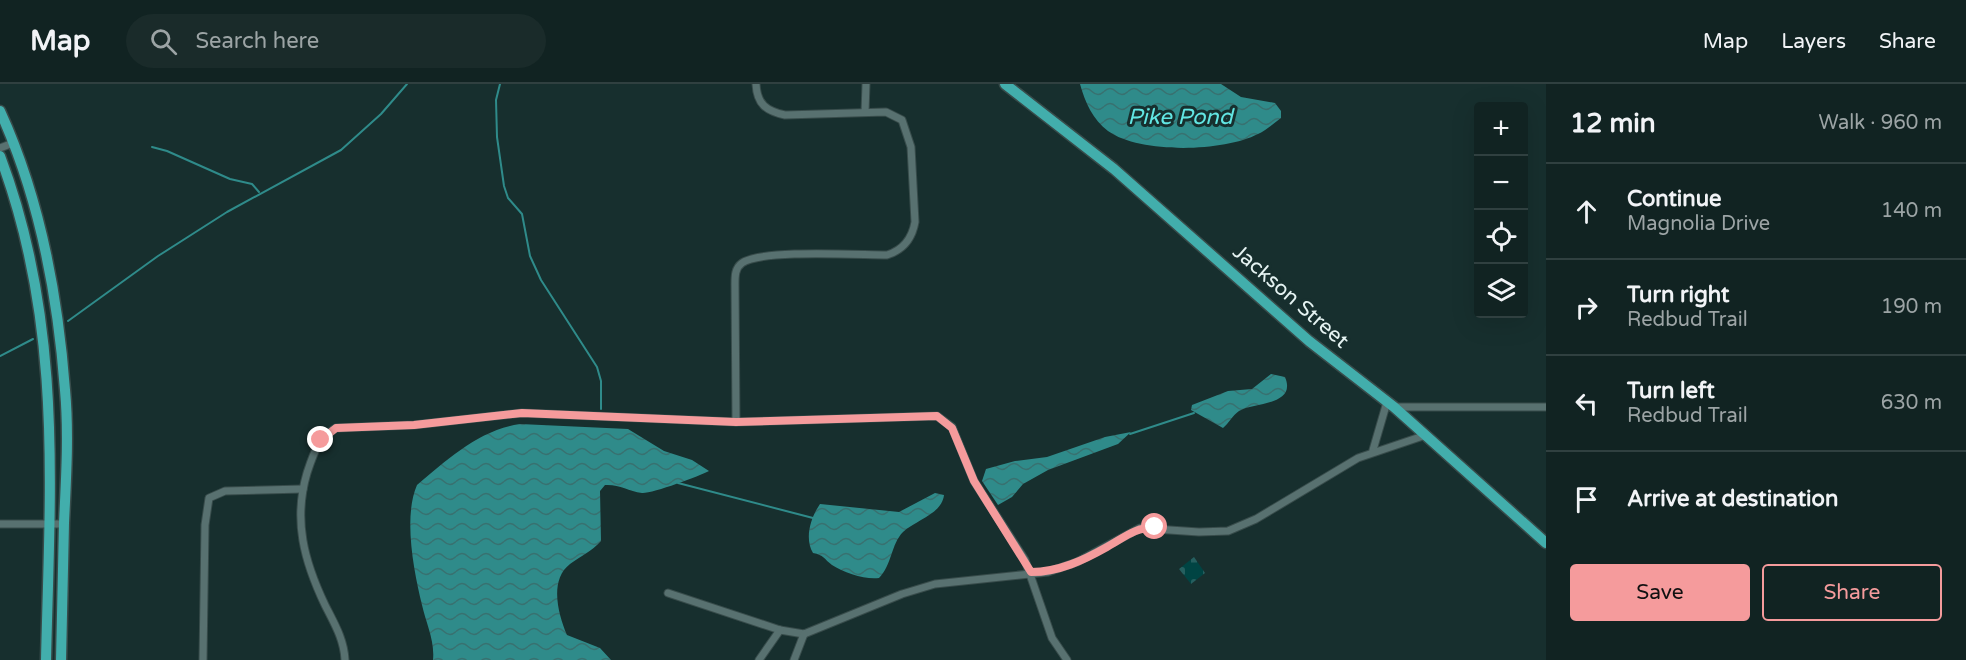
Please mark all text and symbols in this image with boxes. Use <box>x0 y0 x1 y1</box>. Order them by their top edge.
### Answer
search box <box>126 14 546 68</box>
text: Map <box>30 24 90 58</box>
icon: search <box>147 25 180 58</box>
text: Search here <box>195 28 319 54</box>
text: Map <box>1703 29 1748 54</box>
text: Layers <box>1781 29 1846 54</box>
text: Share <box>1879 29 1936 54</box>
map controls <box>1474 102 1528 318</box>
button: + <box>1474 102 1528 156</box>
water label: Pike Pond <box>1127 104 1236 130</box>
text: 12 min <box>1570 108 1656 139</box>
text: Walk · 960 m <box>1819 111 1942 135</box>
button: − <box>1474 156 1528 210</box>
text: Continue <box>1627 186 1722 212</box>
icon: ahead <box>1570 195 1603 228</box>
text: 140 m <box>1881 199 1942 223</box>
button: locate <box>1474 210 1528 264</box>
text: Magnolia Drive <box>1627 212 1770 236</box>
street label: Jackson Street <box>1228 239 1354 353</box>
button: layers <box>1474 264 1528 318</box>
text: Turn right <box>1627 282 1729 308</box>
icon: right <box>1570 291 1603 324</box>
text: 190 m <box>1881 295 1942 319</box>
text: Redbud Trail <box>1627 308 1748 332</box>
text: Turn left <box>1627 378 1715 404</box>
icon: left <box>1570 387 1603 420</box>
text: 630 m <box>1881 391 1942 415</box>
text: Redbud Trail <box>1627 404 1748 428</box>
route end <box>307 426 333 452</box>
icon: arrive <box>1570 483 1603 516</box>
text: Arrive at destination <box>1627 486 1838 512</box>
route start <box>1141 513 1167 539</box>
button: Save <box>1570 564 1750 621</box>
button: Share <box>1762 564 1942 621</box>

